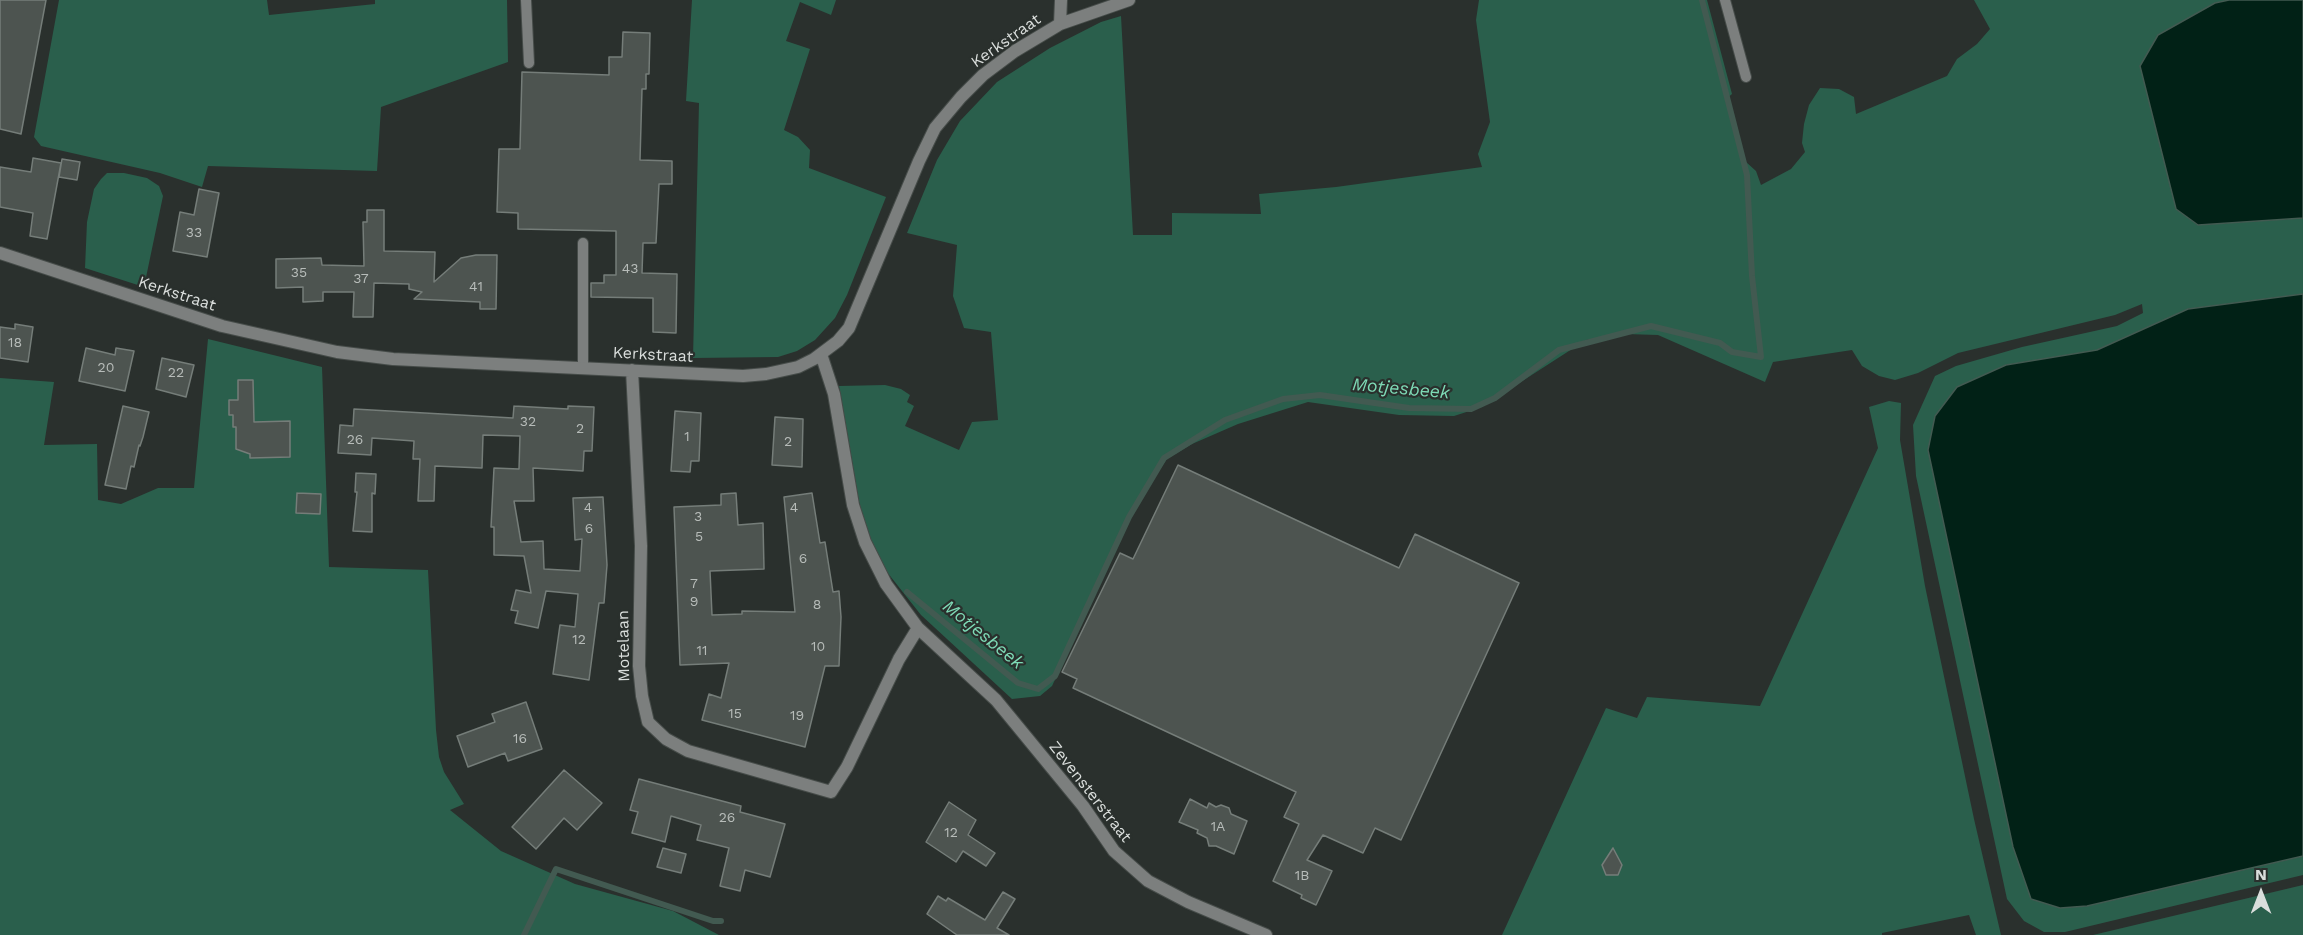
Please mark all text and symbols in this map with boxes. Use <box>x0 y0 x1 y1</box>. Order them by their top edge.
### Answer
street label: Kerkstraat <box>968 10 1044 72</box>
house number: 33 <box>186 225 202 241</box>
house number: 43 <box>622 261 638 277</box>
house number: 35 <box>291 265 307 281</box>
house number: 37 <box>353 271 369 287</box>
street label: Kerkstraat <box>136 272 218 316</box>
house number: 41 <box>469 279 483 295</box>
house number: 18 <box>8 335 22 351</box>
street label: Kerkstraat <box>612 343 694 367</box>
house number: 20 <box>98 360 114 376</box>
house number: 22 <box>168 365 184 381</box>
water label: Motjesbeek <box>1351 374 1451 404</box>
house number: 32 <box>520 414 536 430</box>
house number: 2 <box>576 421 584 437</box>
house number: 1 <box>684 429 690 445</box>
house number: 26 <box>347 432 363 448</box>
house number: 2 <box>784 434 792 450</box>
house number: 4 <box>584 500 592 516</box>
house number: 4 <box>790 500 798 516</box>
house number: 3 <box>694 509 702 525</box>
house number: 6 <box>585 521 593 537</box>
house number: 5 <box>695 529 703 545</box>
house number: 6 <box>799 551 807 567</box>
house number: 7 <box>690 576 698 592</box>
house number: 9 <box>690 594 698 610</box>
water label: Motjesbeek <box>938 596 1028 674</box>
house number: 8 <box>813 597 821 613</box>
street label: Motelaan <box>614 610 634 682</box>
house number: 12 <box>572 632 586 648</box>
house number: 10 <box>811 639 825 655</box>
house number: 11 <box>697 643 707 659</box>
house number: 15 <box>728 706 742 722</box>
house number: 19 <box>790 708 804 724</box>
house number: 16 <box>513 731 527 747</box>
street label: Zevensterstraat <box>1045 738 1135 846</box>
house number: 26 <box>719 810 735 826</box>
house number: 1A <box>1211 819 1225 835</box>
house number: 12 <box>944 825 958 841</box>
north arrow <box>2231 863 2291 923</box>
text: N <box>2255 865 2267 884</box>
house number: 1B <box>1295 868 1309 884</box>

